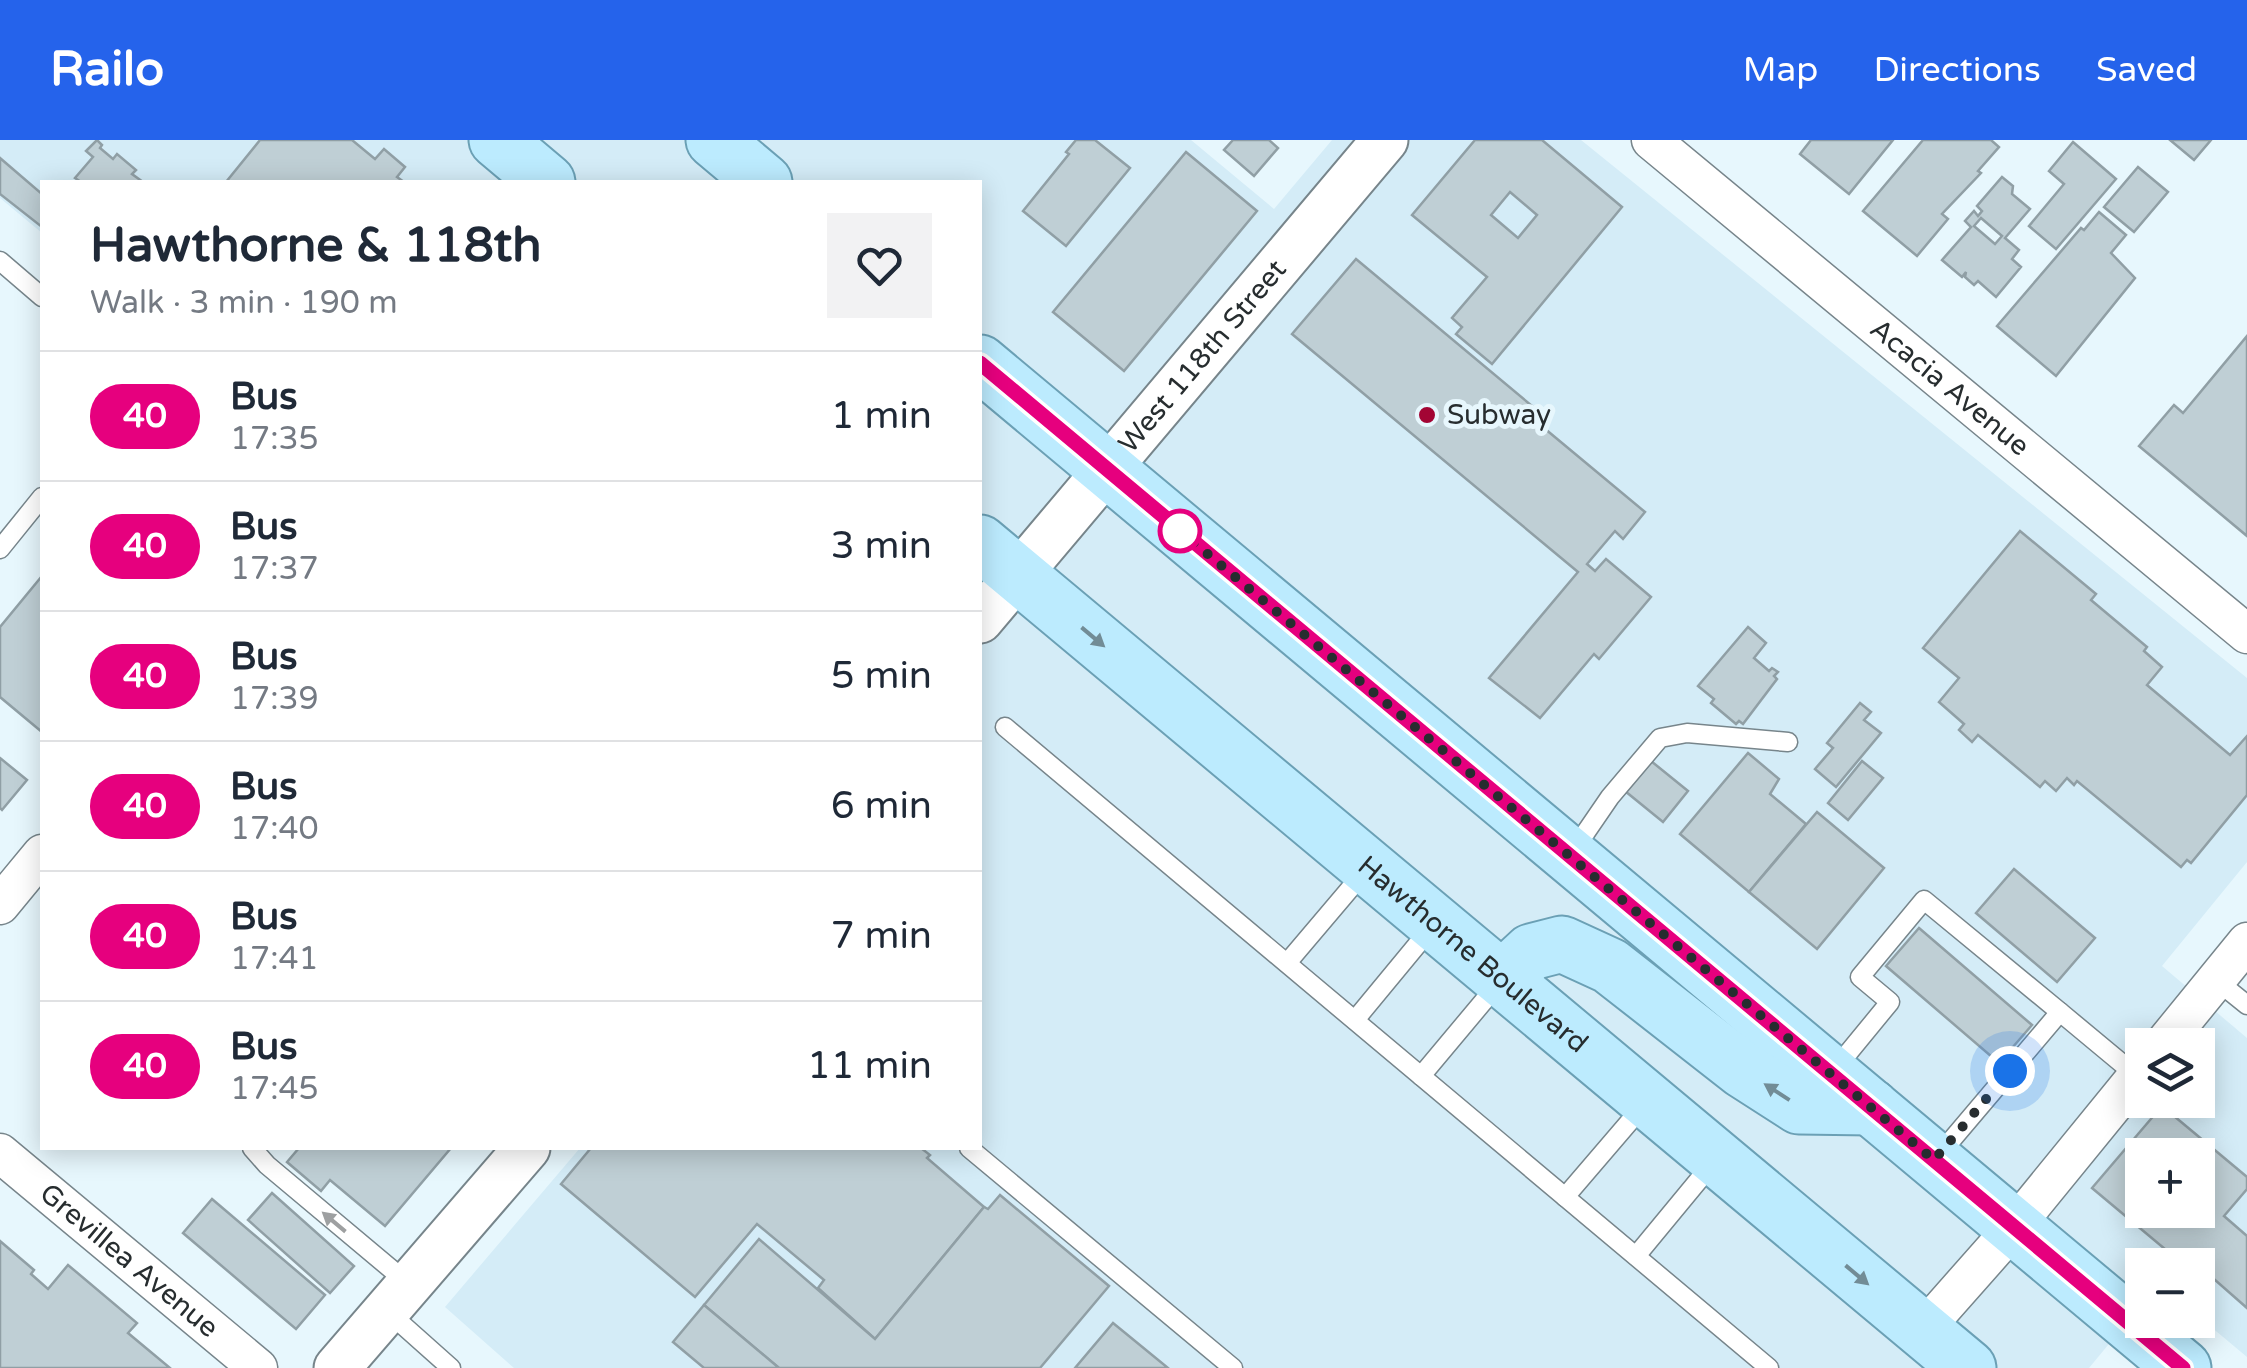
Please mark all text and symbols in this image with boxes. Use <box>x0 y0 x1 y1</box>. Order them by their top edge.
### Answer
text: Railo <box>50 41 164 99</box>
text: Map <box>1743 49 1818 91</box>
text: Directions <box>1873 49 2041 91</box>
text: Saved <box>2096 49 2197 91</box>
button: heart <box>827 213 932 318</box>
text: Hawthorne & 118th <box>90 217 541 275</box>
street label: West 118th Street <box>1111 253 1294 460</box>
text: Walk · 3 min · 190 m <box>90 284 398 322</box>
street label: Acacia Avenue <box>1863 312 2036 463</box>
text: Bus <box>230 374 297 420</box>
text: 1 min <box>831 393 932 439</box>
text: 40 <box>123 395 167 437</box>
place label: Subway <box>1447 398 1551 432</box>
marker: Subway <box>1416 404 1438 426</box>
text: 17:35 <box>230 420 319 458</box>
text: Bus <box>230 504 297 550</box>
unlabelled marker <box>1159 510 1201 552</box>
text: 3 min <box>831 523 932 569</box>
text: 40 <box>123 525 167 567</box>
text: 17:37 <box>230 550 319 588</box>
one-way arrow <box>1081 626 1106 647</box>
text: Bus <box>230 634 297 680</box>
text: 5 min <box>831 653 932 699</box>
text: 40 <box>123 655 167 697</box>
text: 17:39 <box>230 680 319 718</box>
text: Bus <box>230 764 297 810</box>
text: 6 min <box>831 783 932 829</box>
text: 40 <box>123 785 167 827</box>
text: 17:40 <box>230 810 319 848</box>
street label: Hawthorne Boulevard <box>1351 849 1595 1060</box>
text: Bus <box>230 894 297 940</box>
text: 7 min <box>831 913 932 959</box>
text: 40 <box>123 915 167 957</box>
text: 17:41 <box>230 940 319 978</box>
text: Bus <box>230 1024 297 1070</box>
map controls <box>2125 1028 2215 1338</box>
button: layers <box>2125 1028 2215 1118</box>
text: 11 min <box>807 1043 932 1089</box>
text: 40 <box>123 1045 167 1087</box>
your location <box>1985 1046 2035 1096</box>
text: 17:45 <box>230 1070 319 1108</box>
one-way arrow <box>1764 1083 1791 1102</box>
button: + <box>2125 1138 2215 1228</box>
street label: Grevillea Avenue <box>33 1176 225 1345</box>
one-way arrow <box>322 1212 347 1233</box>
button: − <box>2125 1248 2215 1338</box>
one-way arrow <box>1845 1264 1870 1285</box>

